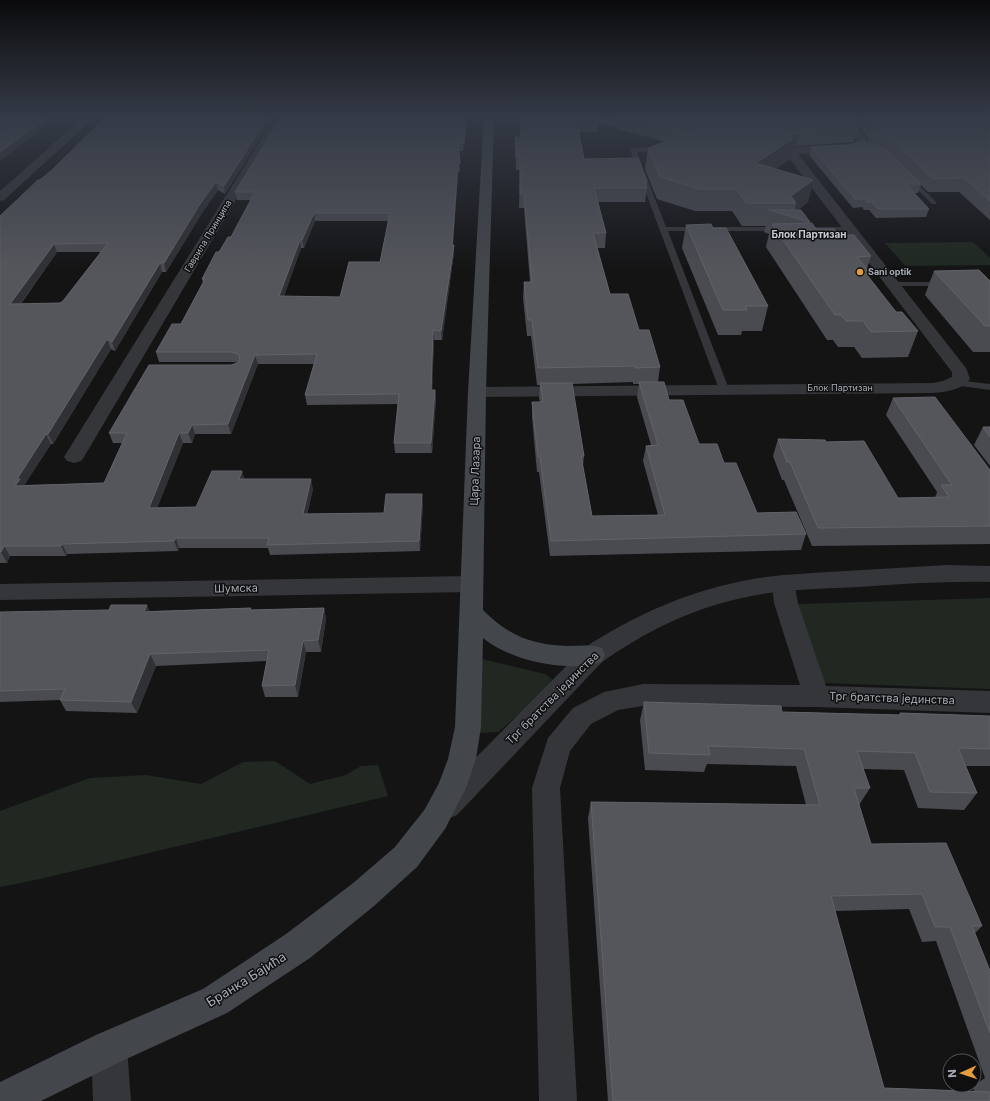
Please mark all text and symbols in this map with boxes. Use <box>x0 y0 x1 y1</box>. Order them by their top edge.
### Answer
street label: Гаврила Принципа <box>182 198 233 274</box>
district label: Блок Партизан <box>771 228 847 240</box>
place label: Sani optik <box>868 266 912 277</box>
marker: Sani optik <box>855 267 865 277</box>
street label: Блок Партизан <box>807 382 873 393</box>
street label: Цара Лазара <box>467 436 483 506</box>
street label: Шумска <box>214 581 258 595</box>
street label: Трг братства јединства <box>503 649 601 747</box>
street label: Трг братства јединства <box>829 689 955 707</box>
street label: Бранка Бајића <box>203 948 289 1010</box>
north arrow <box>942 1053 982 1093</box>
text: N <box>945 1069 959 1078</box>

